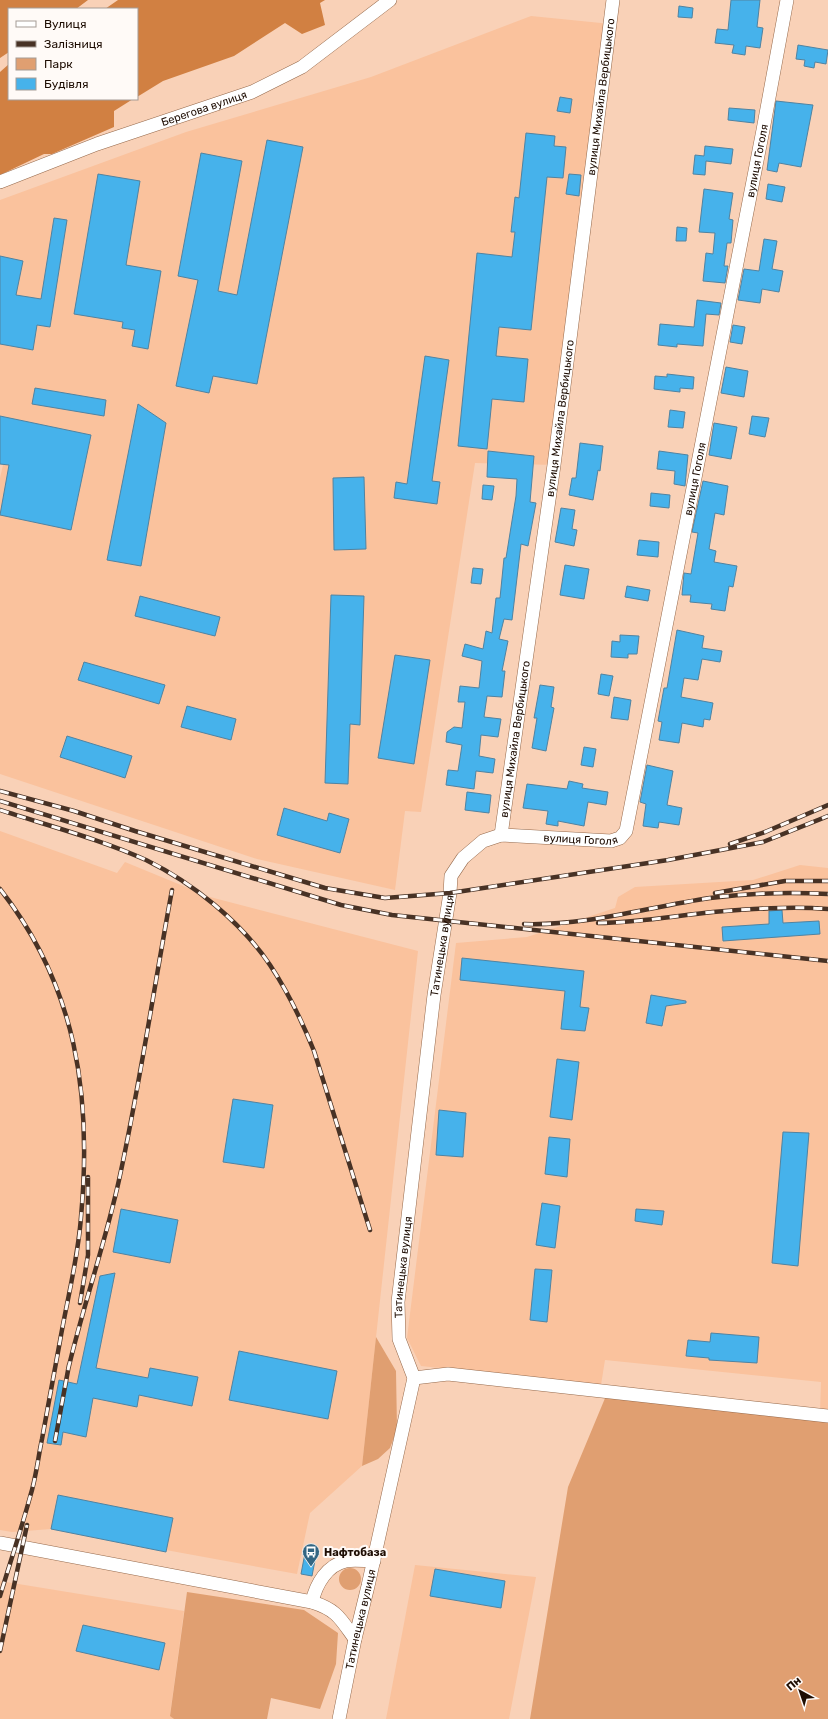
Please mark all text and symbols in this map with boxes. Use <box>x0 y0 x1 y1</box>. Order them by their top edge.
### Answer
legend <box>8 8 138 100</box>
text: Вулиця <box>44 17 86 31</box>
street label: вулиця Михайла Вербицького <box>585 17 618 176</box>
text: Залізниця <box>44 37 103 51</box>
text: Парк <box>44 57 73 71</box>
text: Будівля <box>44 77 89 91</box>
street label: Берегова вулиця <box>160 88 249 129</box>
street label: вулиця Гоголя <box>744 123 771 199</box>
street label: вулиця Михайла Вербицького <box>544 339 577 498</box>
street label: вулиця Гоголя <box>682 441 709 517</box>
street label: вулиця Михайла Вербицького <box>498 660 533 818</box>
street label: вулиця Гоголя <box>543 831 620 848</box>
street label: Татинецька вулиця <box>428 894 457 997</box>
street label: Татинецька вулиця <box>392 1216 415 1318</box>
bus stop icon: Нафтобаза <box>301 1542 321 1567</box>
place label: Нафтобаза <box>324 1546 386 1559</box>
street label: Татинецька вулиця <box>343 1568 379 1671</box>
north arrow <box>780 1671 820 1711</box>
text: Пн <box>784 1674 804 1694</box>

